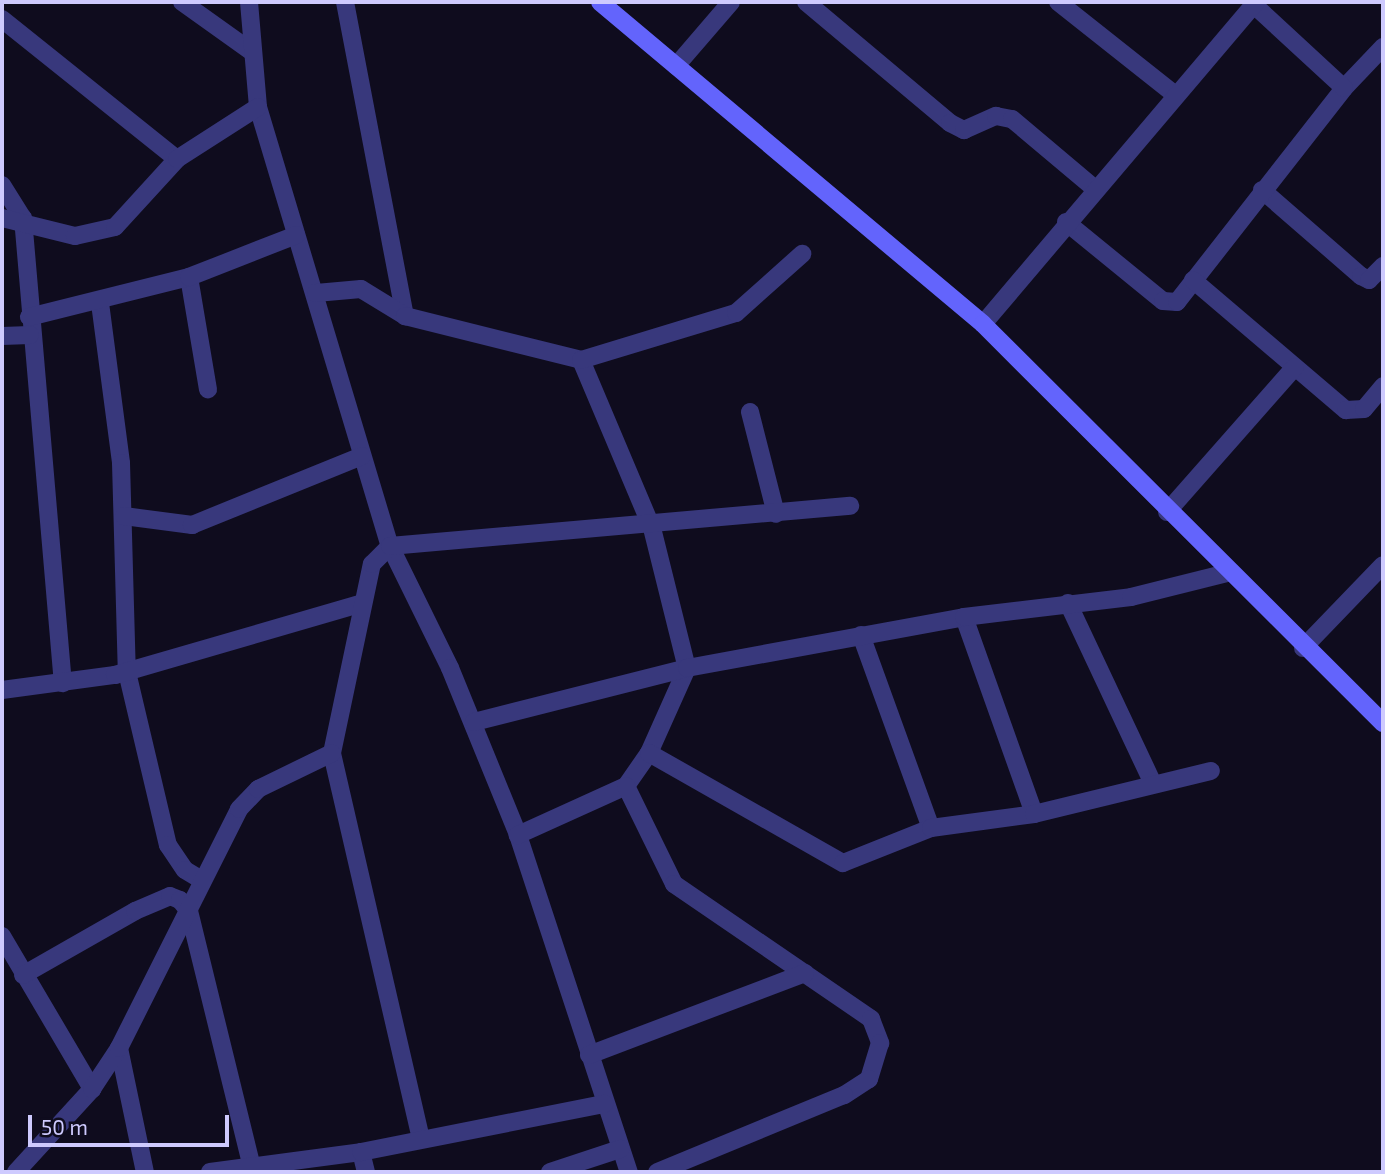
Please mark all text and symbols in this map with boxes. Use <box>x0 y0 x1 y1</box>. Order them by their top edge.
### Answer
scale bar <box>32 1100 233 1144</box>
text: 50 m <box>41 1114 88 1139</box>

